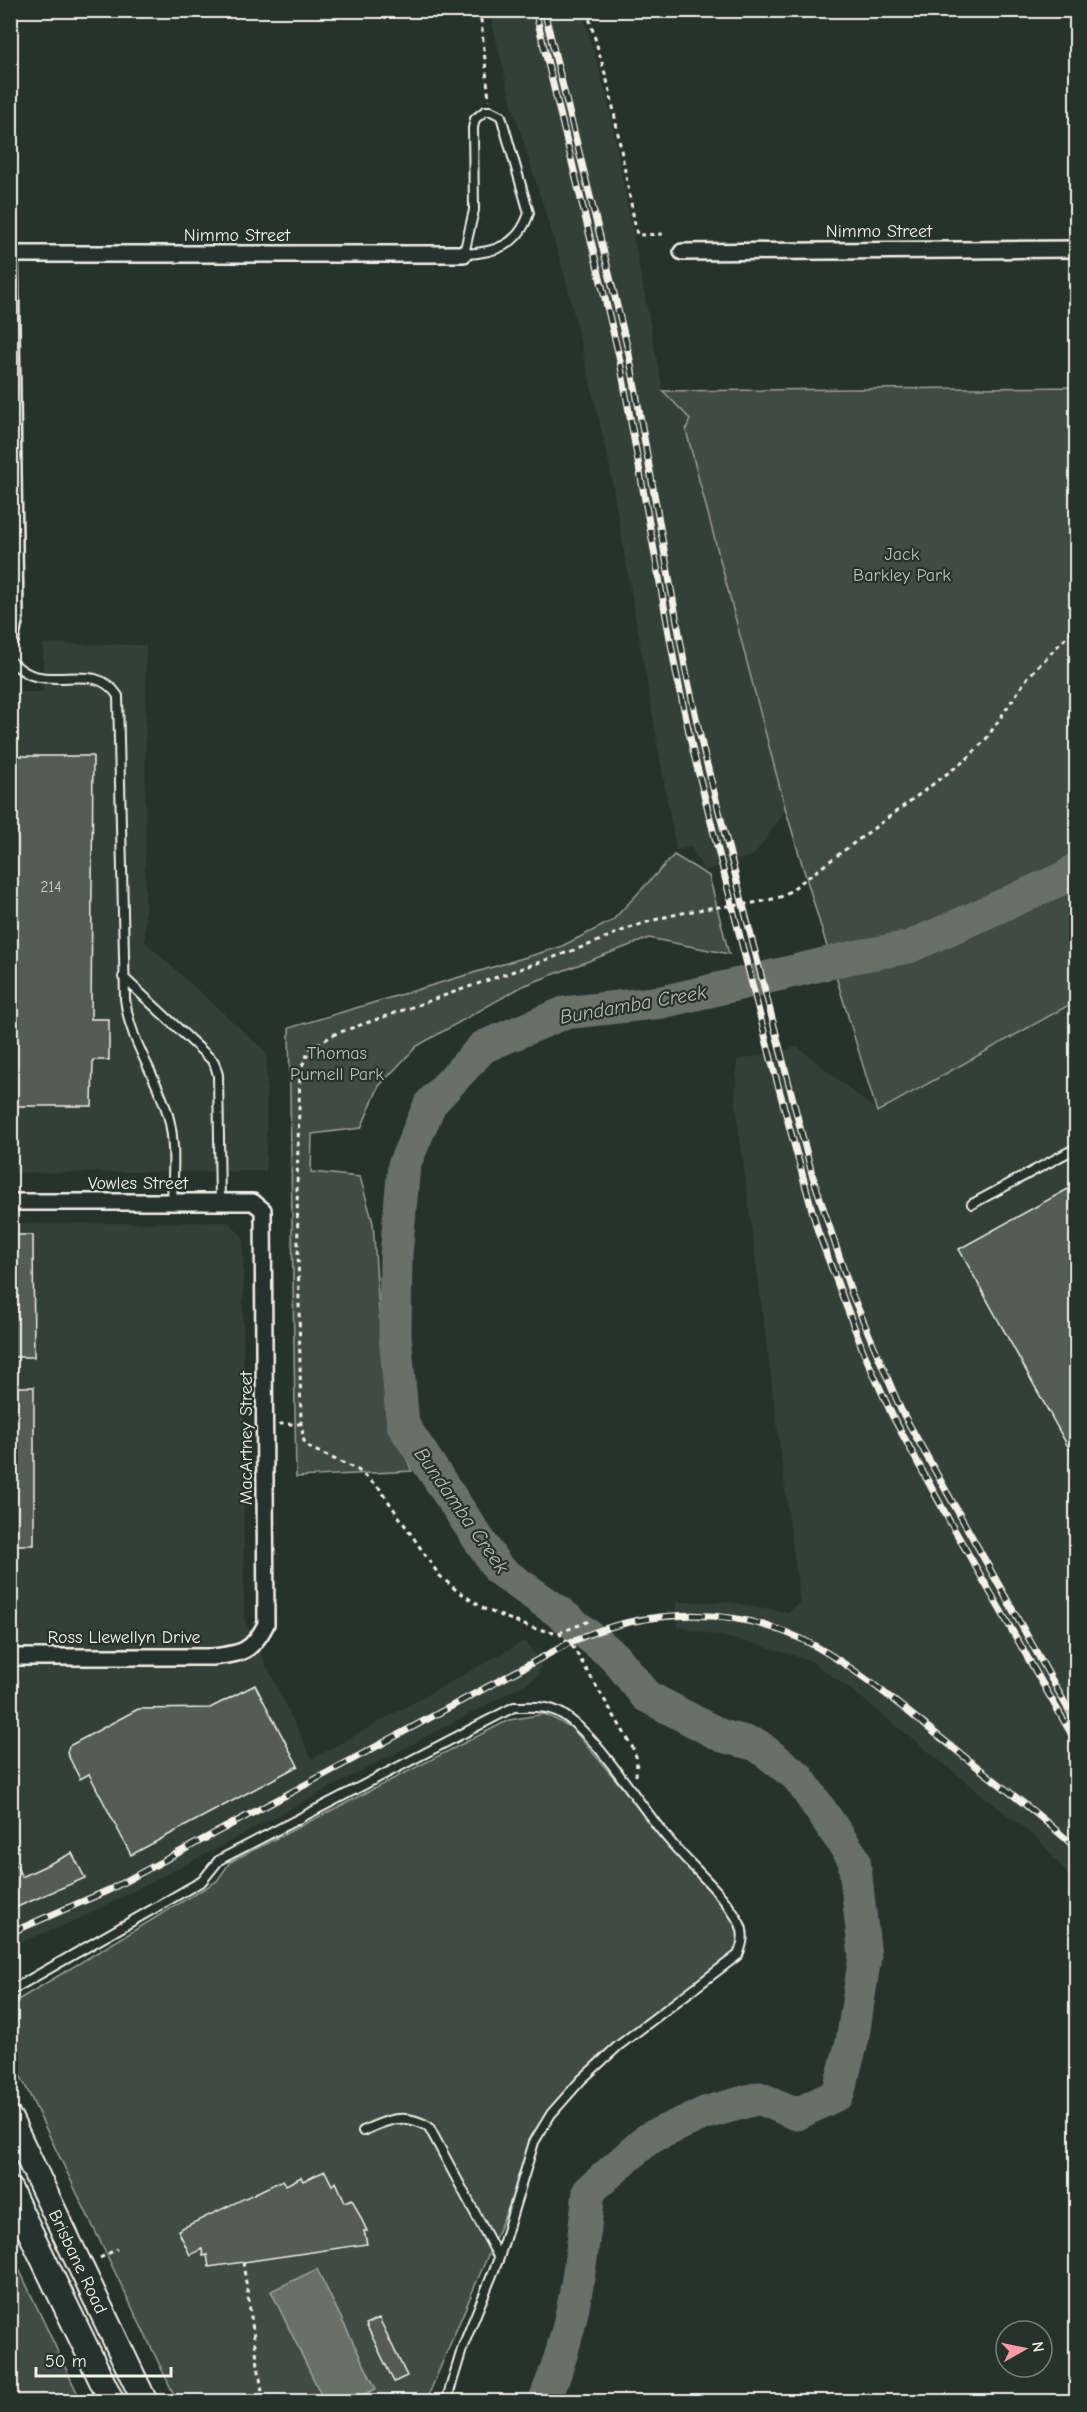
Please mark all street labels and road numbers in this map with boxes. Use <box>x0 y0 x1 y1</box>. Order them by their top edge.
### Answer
street label: Nimmo Street <box>826 221 933 242</box>
street label: Nimmo Street <box>184 225 291 246</box>
street label: Vowles Street <box>88 1173 189 1194</box>
street label: MacArtney Street <box>236 1370 257 1505</box>
street label: Ross Llewellyn Drive <box>48 1627 200 1648</box>
street label: Brisbane Road <box>44 2206 111 2317</box>

